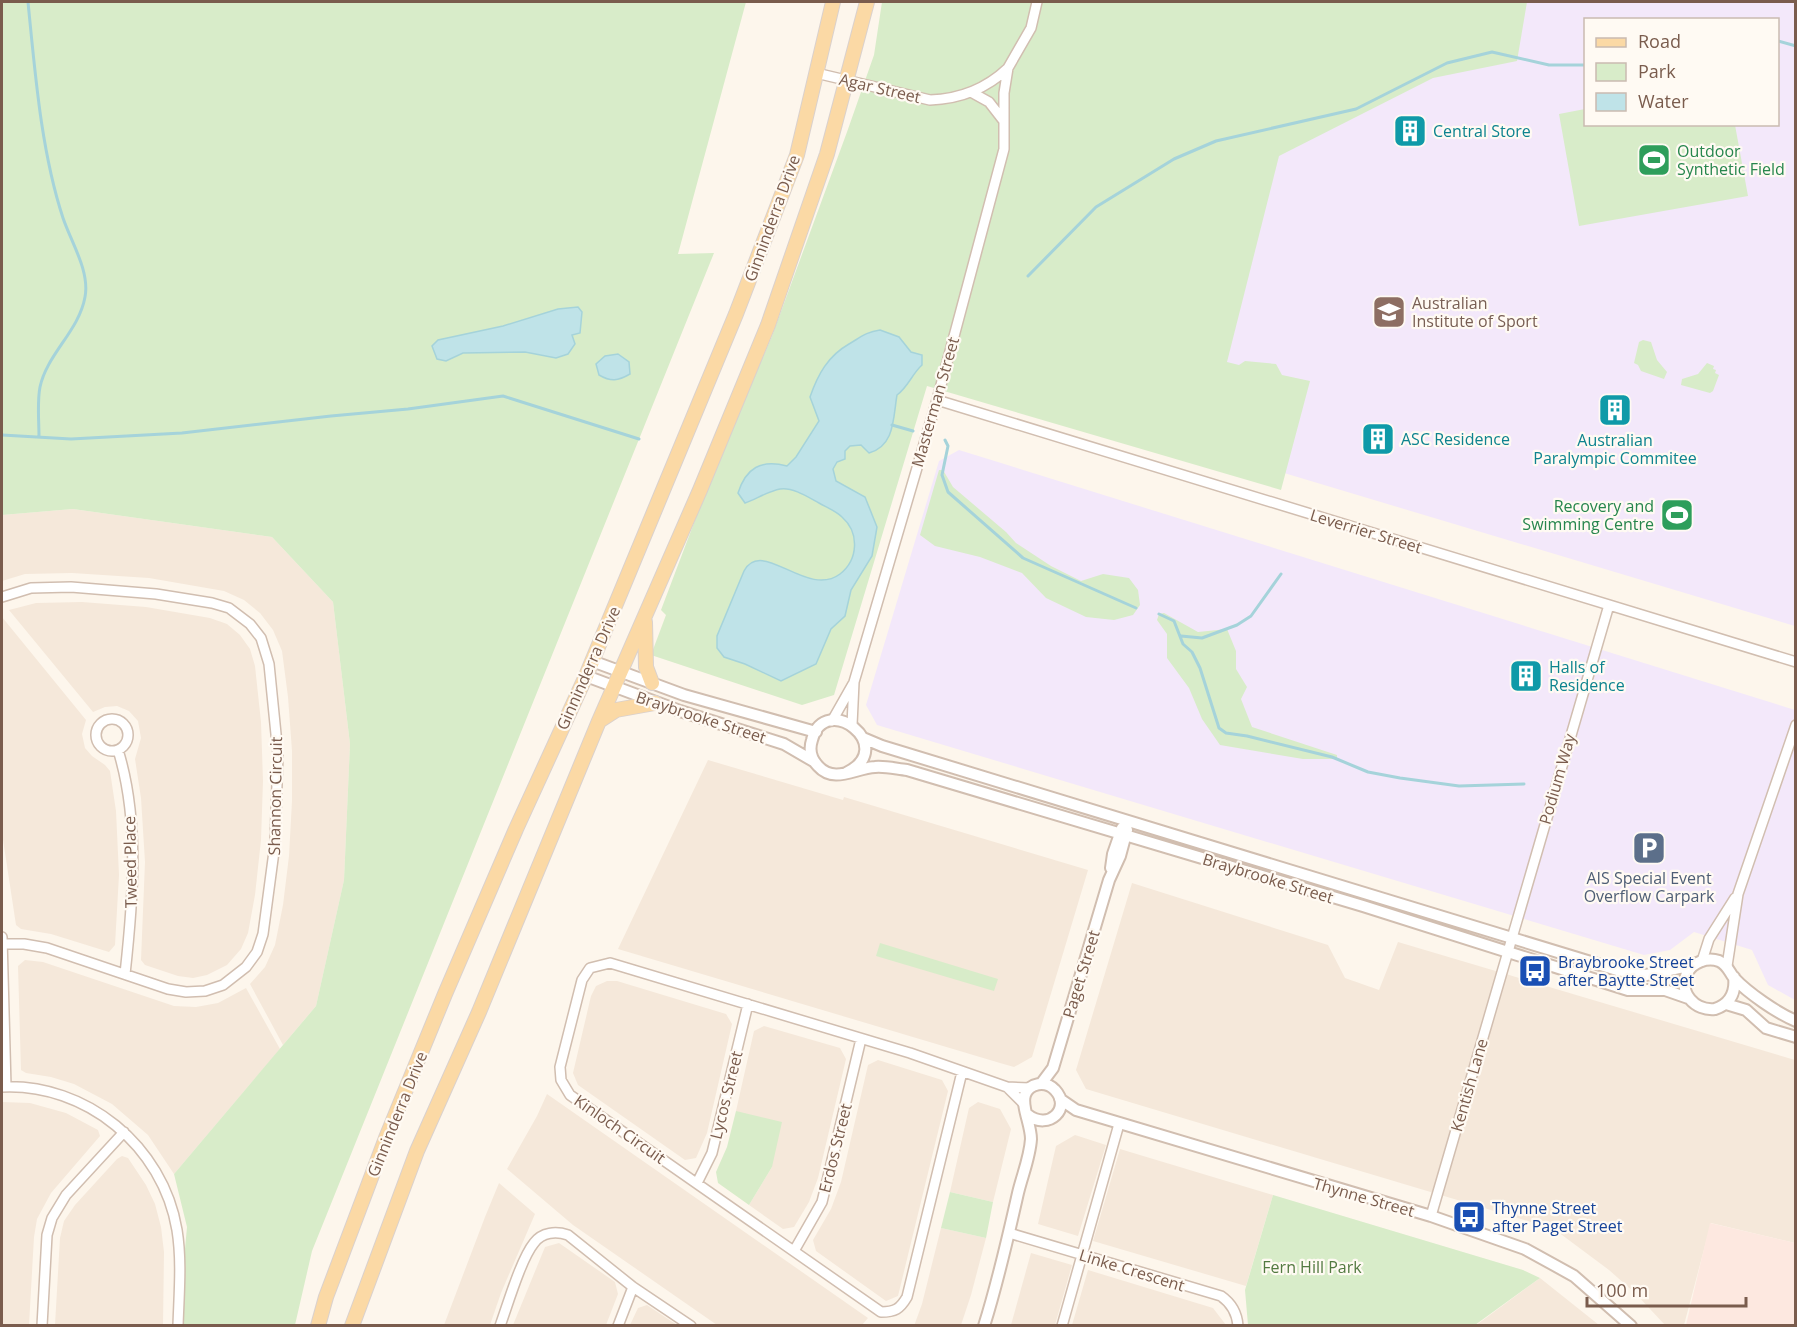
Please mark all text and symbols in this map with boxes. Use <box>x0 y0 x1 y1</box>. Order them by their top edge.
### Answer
legend <box>1584 18 1779 126</box>
text: Road <box>1638 29 1681 53</box>
text: Park <box>1638 59 1676 83</box>
street label: Agar Street <box>837 68 923 108</box>
text: Water <box>1638 89 1689 113</box>
building icon: Central Store <box>1392 113 1428 149</box>
place label: Central Store <box>1433 120 1531 142</box>
place label: Outdoor Synthetic Field <box>1677 140 1785 180</box>
sports icon: Outdoor Synthetic Field <box>1636 142 1672 178</box>
street label: Ginninderra Drive <box>739 152 805 284</box>
place label: Australian Institute of Sport <box>1412 292 1538 332</box>
school or university icon: Australian Institute of Sport <box>1371 294 1407 330</box>
street label: Masterman Street <box>906 334 964 470</box>
building icon: Australian Paralympic Commitee <box>1597 392 1633 428</box>
building icon: ASC Residence <box>1360 421 1396 457</box>
place label: ASC Residence <box>1401 428 1510 450</box>
place label: Australian Paralympic Commitee <box>1533 429 1697 469</box>
place label: Recovery and Swimming Centre <box>1522 495 1654 535</box>
sports icon: Recovery and Swimming Centre <box>1659 497 1695 533</box>
street label: Leverrier Street <box>1307 504 1425 559</box>
street label: Ginninderra Drive <box>551 603 625 733</box>
place label: Halls of Residence <box>1549 656 1625 696</box>
building icon: Halls of Residence <box>1508 658 1544 694</box>
street label: Braybrooke Street <box>633 686 769 749</box>
street label: Podium Way <box>1534 730 1581 827</box>
street label: Shannon Circuit <box>263 736 287 855</box>
street label: Tweed Place <box>118 816 142 908</box>
parking icon: AIS Special Event Overflow Carpark <box>1631 830 1667 866</box>
street label: Braybrooke Street <box>1200 848 1336 908</box>
place label: AIS Special Event Overflow Carpark <box>1584 867 1715 907</box>
street label: Paget Street <box>1057 927 1105 1021</box>
place label: Braybrooke Street after Baytte Street <box>1558 951 1694 991</box>
bus stop icon: Braybrooke Street after Baytte Street <box>1517 953 1553 989</box>
street label: Kentish Lane <box>1445 1036 1493 1134</box>
street label: Ginninderra Drive <box>362 1048 432 1180</box>
street label: Lycos Street <box>704 1048 748 1141</box>
street label: Kinloch Circuit <box>570 1089 670 1169</box>
street label: Erdos Street <box>813 1101 857 1195</box>
street label: Thynne Street <box>1311 1172 1417 1222</box>
place label: Thynne Street after Paget Street <box>1492 1197 1623 1237</box>
bus stop icon: Thynne Street after Paget Street <box>1451 1199 1487 1235</box>
street label: Linke Crescent <box>1077 1244 1188 1297</box>
park label: Fern Hill Park <box>1262 1256 1362 1278</box>
scale bar <box>1587 1270 1746 1308</box>
text: 100 m <box>1596 1278 1648 1302</box>

